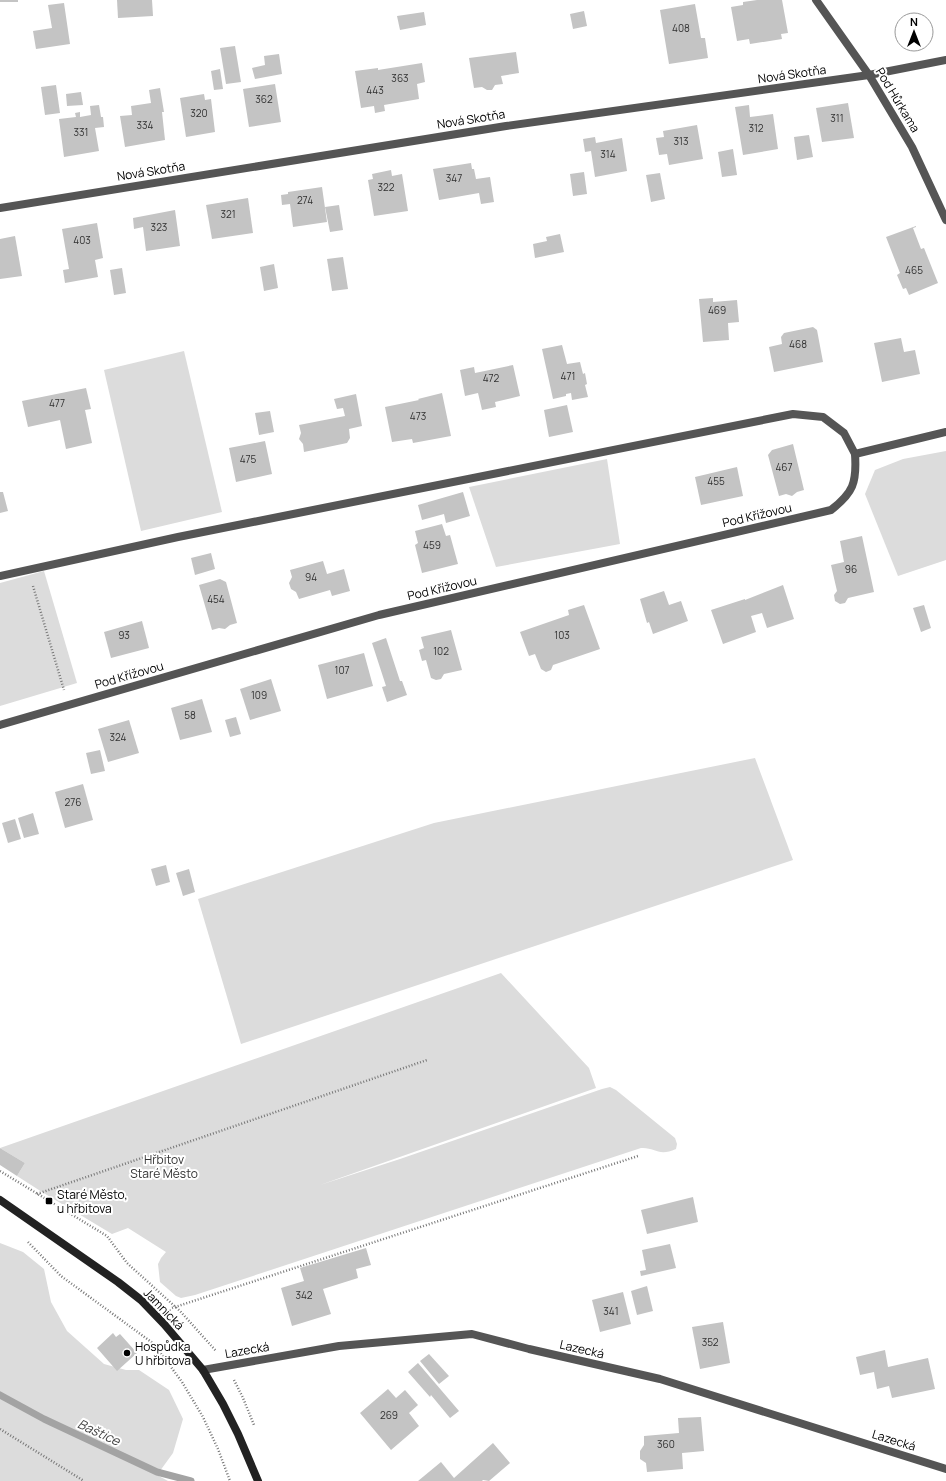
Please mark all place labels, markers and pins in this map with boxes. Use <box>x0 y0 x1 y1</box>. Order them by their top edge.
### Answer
place label: Staré Město, u hřbitova <box>57 1186 128 1217</box>
marker: Staré Město, u hřbitova <box>44 1196 54 1206</box>
place label: Hospůdka U hřbitova <box>135 1338 191 1369</box>
marker: Hospůdka U hřbitova <box>122 1348 132 1358</box>

